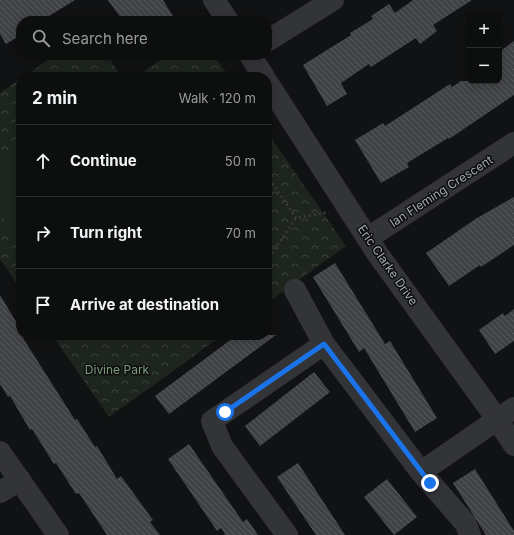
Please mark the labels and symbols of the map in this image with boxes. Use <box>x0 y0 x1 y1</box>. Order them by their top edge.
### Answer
street label: Ian Fleming Crescent <box>387 152 495 230</box>
street label: Eric Clarke Drive <box>355 222 421 308</box>
park label: Divine Park <box>85 362 150 377</box>
route start <box>216 403 234 421</box>
route end <box>421 474 439 492</box>

